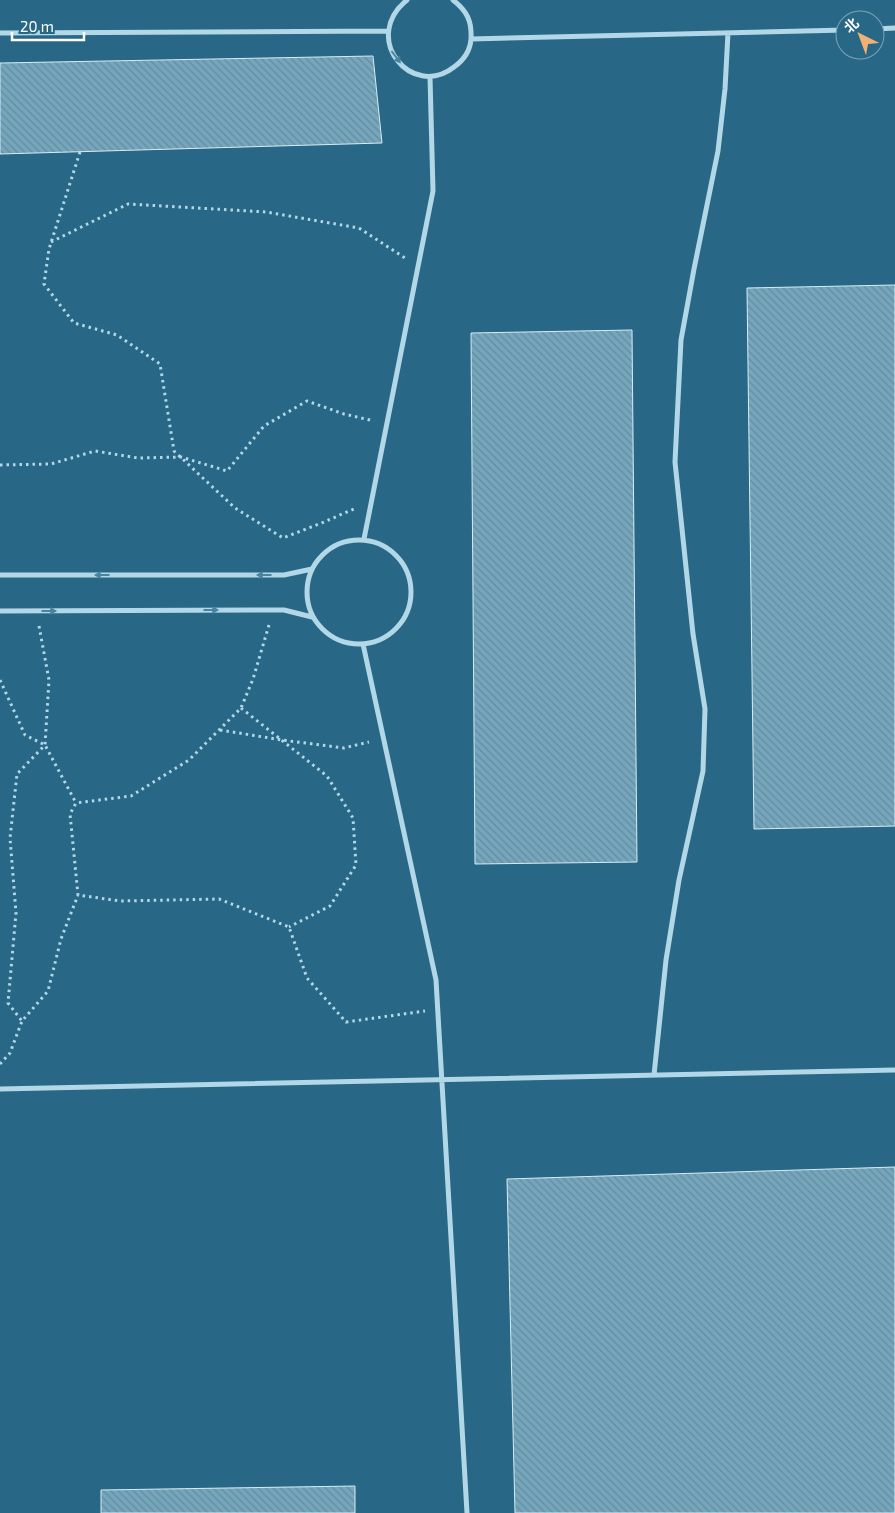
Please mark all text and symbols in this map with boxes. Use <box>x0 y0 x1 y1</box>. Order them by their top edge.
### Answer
scale bar <box>12 10 85 42</box>
north arrow <box>835 10 885 60</box>
text: 北 <box>840 14 862 36</box>
text: 20 m <box>20 17 54 35</box>
one-way arrow <box>391 51 402 64</box>
one-way arrow <box>94 571 110 579</box>
one-way arrow <box>256 571 272 579</box>
one-way arrow <box>203 606 219 614</box>
one-way arrow <box>41 607 57 615</box>

